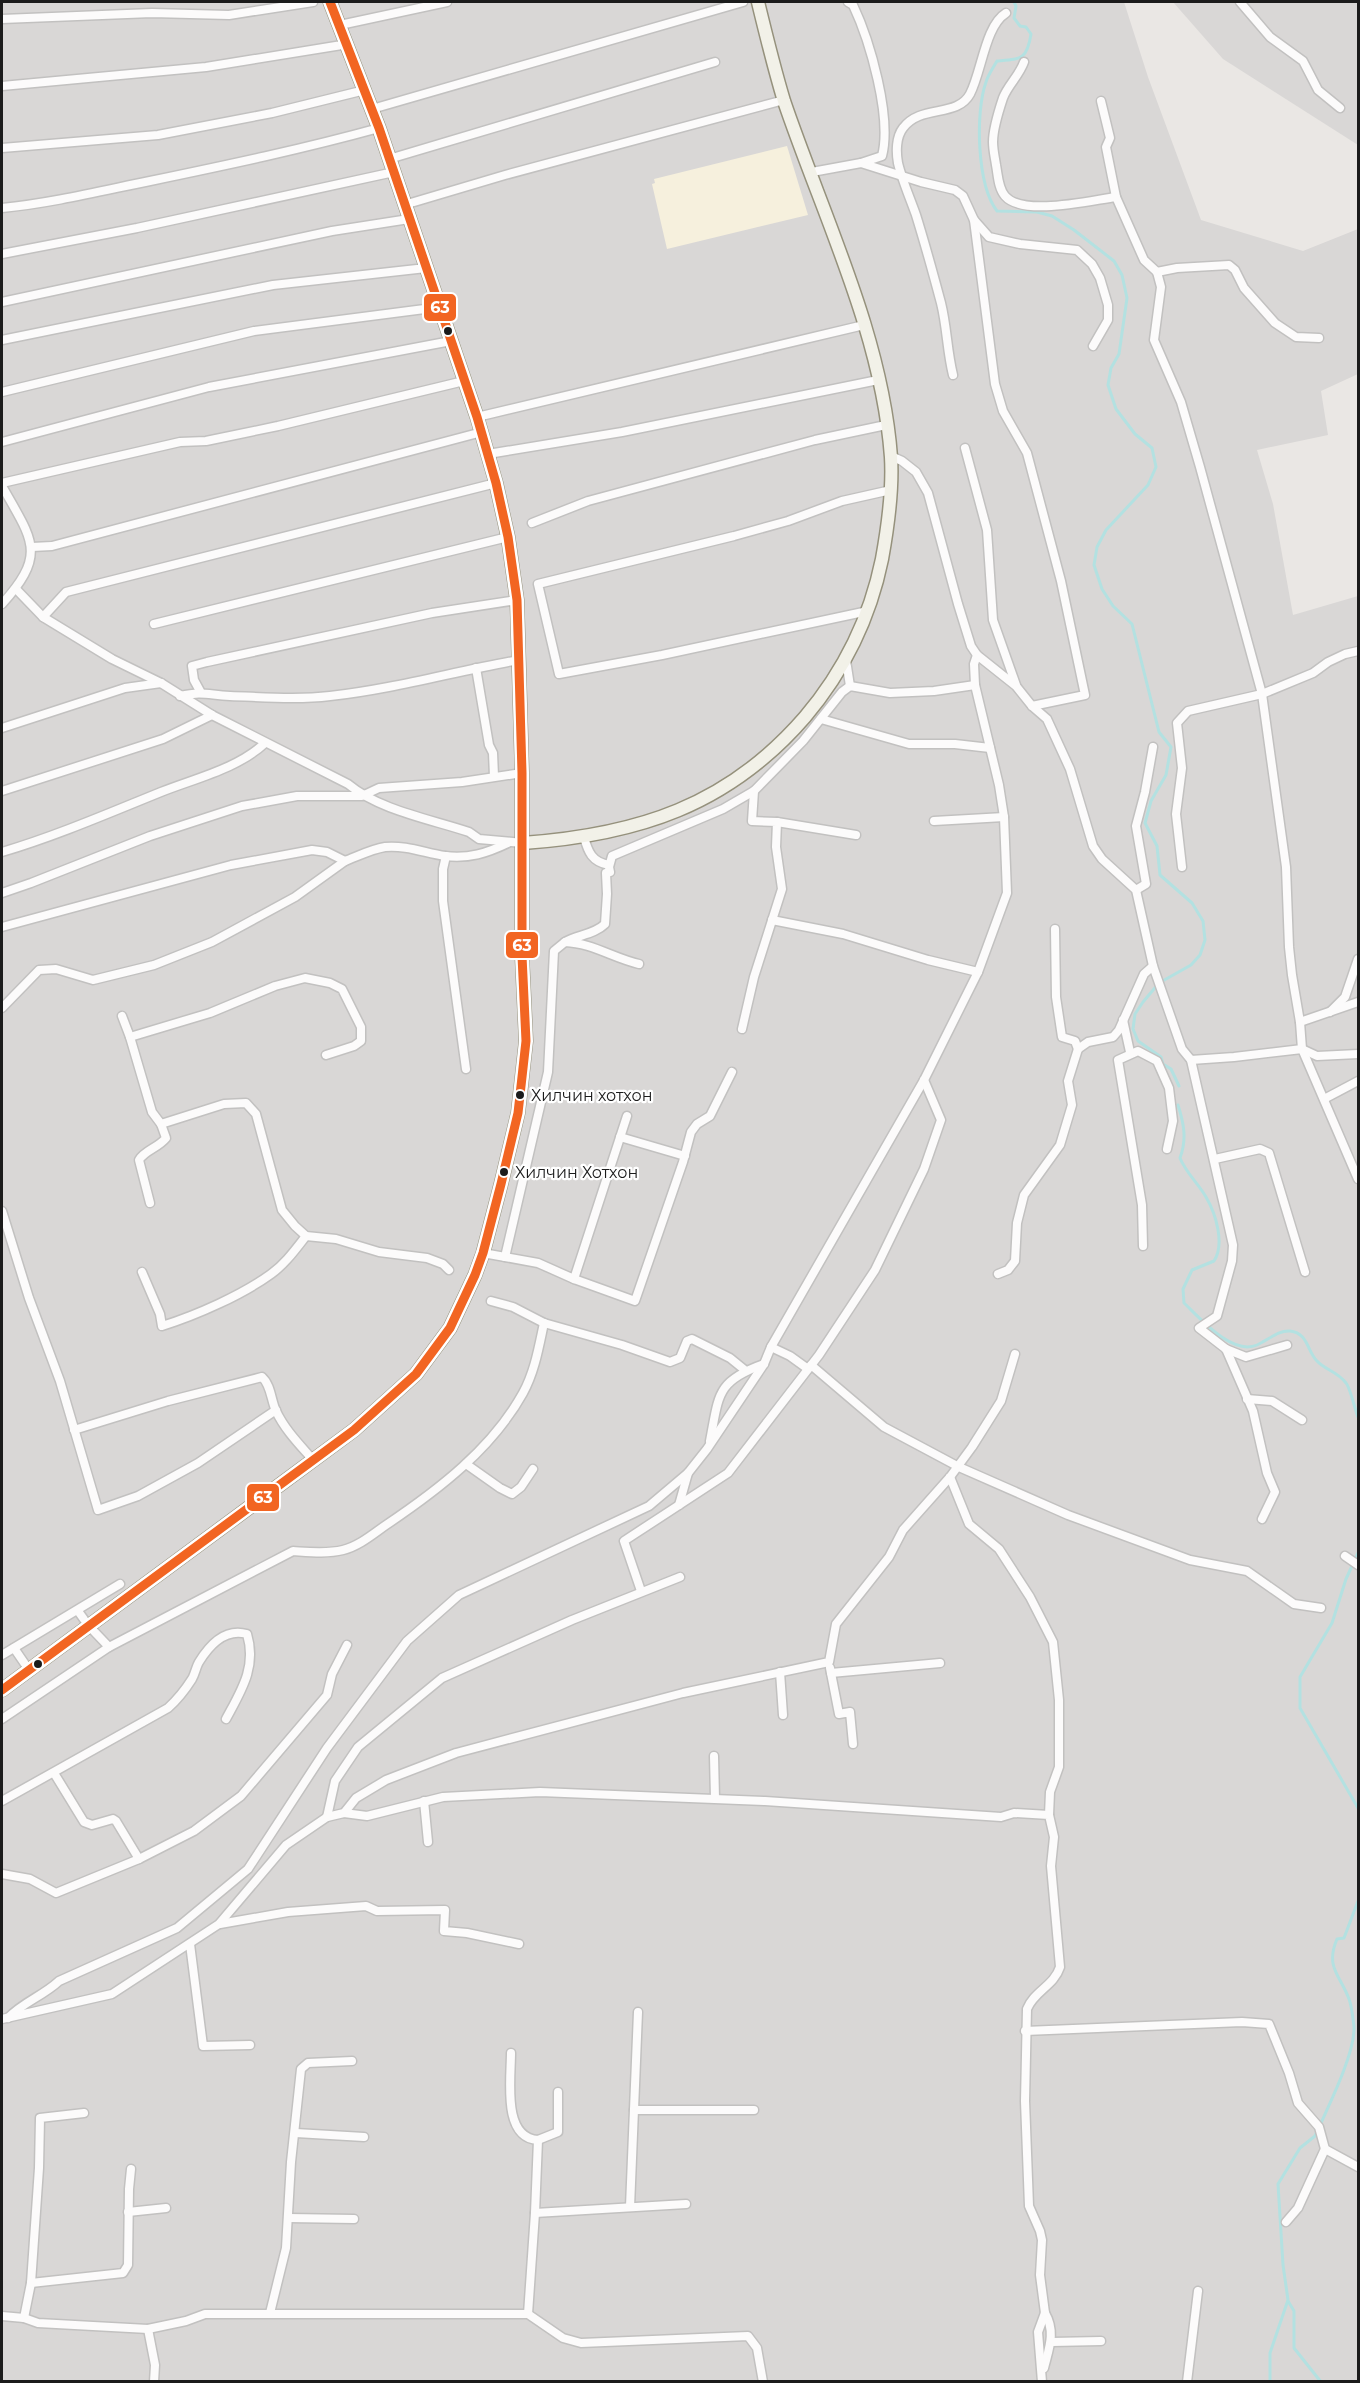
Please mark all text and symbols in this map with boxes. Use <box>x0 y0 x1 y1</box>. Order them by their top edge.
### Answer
line badge: 63 <box>423 293 457 322</box>
text: 63 <box>430 298 450 317</box>
unlabelled marker <box>442 325 454 337</box>
line badge: 63 <box>505 931 539 959</box>
text: 63 <box>512 936 532 955</box>
place label: Хилчин хотхон <box>531 1086 652 1105</box>
marker: Хилчин хотхон <box>514 1089 526 1101</box>
place label: Хилчин Хотхон <box>515 1163 638 1182</box>
marker: Хилчин Хотхон <box>498 1166 510 1178</box>
line badge: 63 <box>246 1483 280 1512</box>
text: 63 <box>253 1488 273 1507</box>
unlabelled marker <box>32 1658 44 1670</box>

